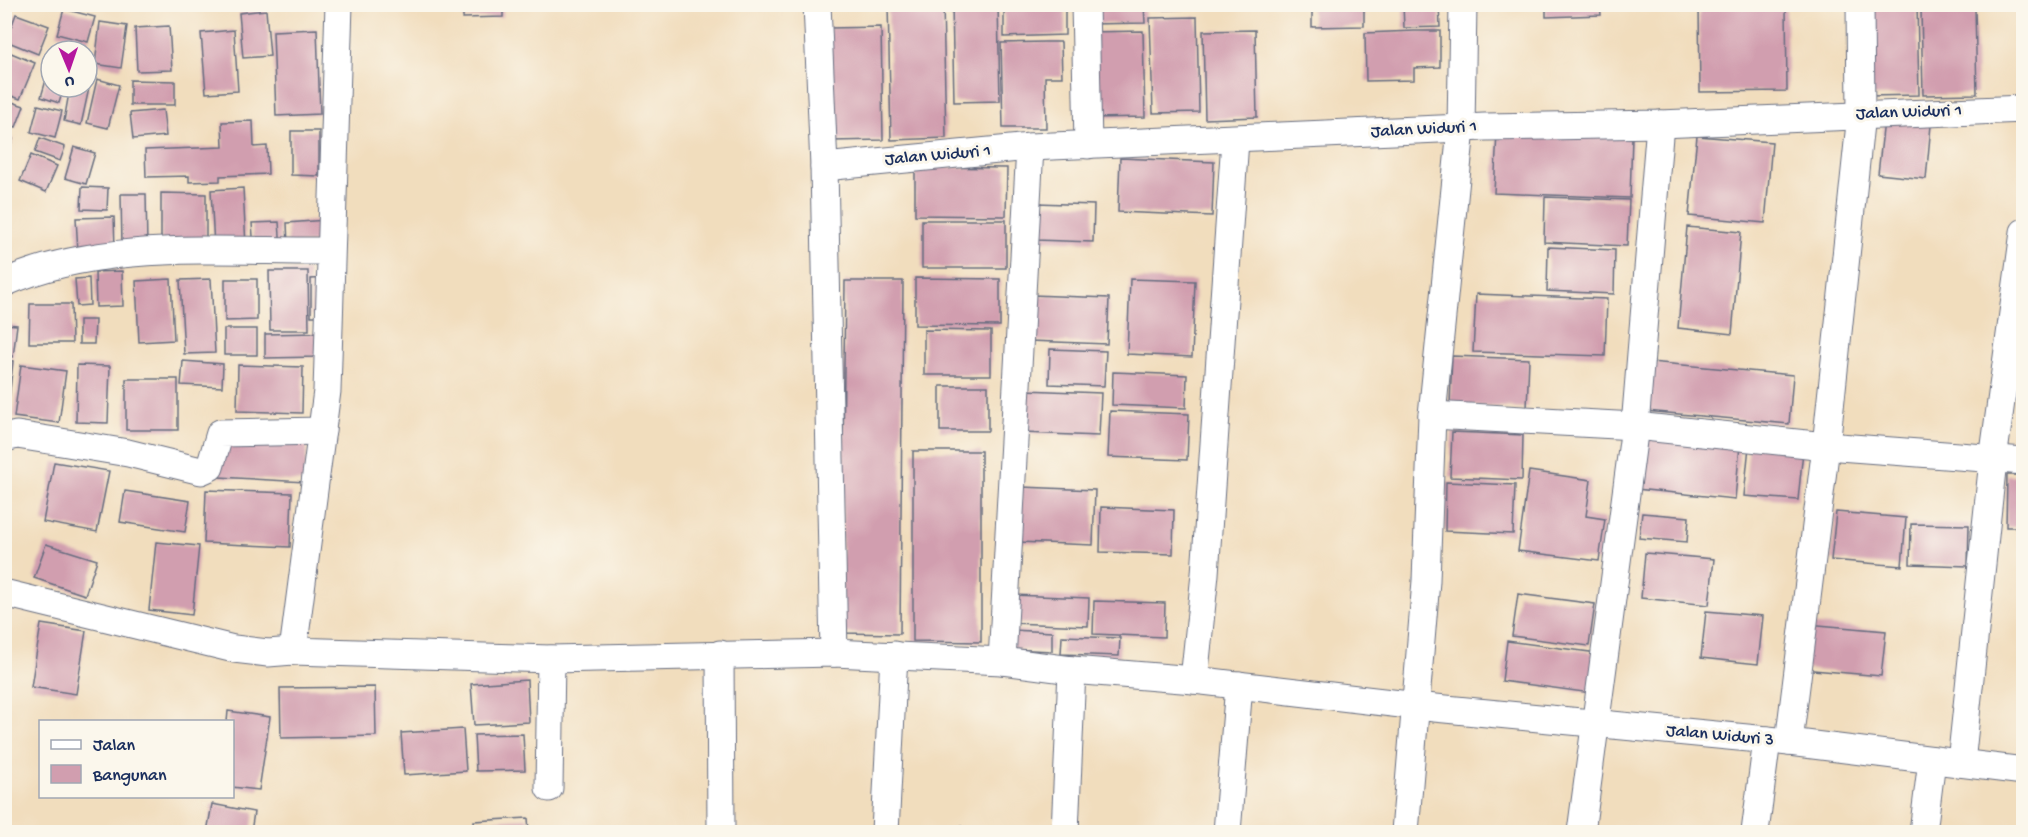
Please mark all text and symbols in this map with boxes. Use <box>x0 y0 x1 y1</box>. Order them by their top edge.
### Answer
north arrow <box>39 39 99 99</box>
text: U <box>64 71 74 90</box>
street label: Jalan Widuri 1 <box>1856 101 1962 125</box>
street label: Jalan Widuri 1 <box>1370 117 1478 143</box>
street label: Jalan Widuri 1 <box>884 141 992 171</box>
legend <box>39 720 234 798</box>
street label: Jalan Widuri 3 <box>1665 721 1775 751</box>
text: Jalan <box>93 736 135 757</box>
text: Bangunan <box>92 766 167 787</box>

